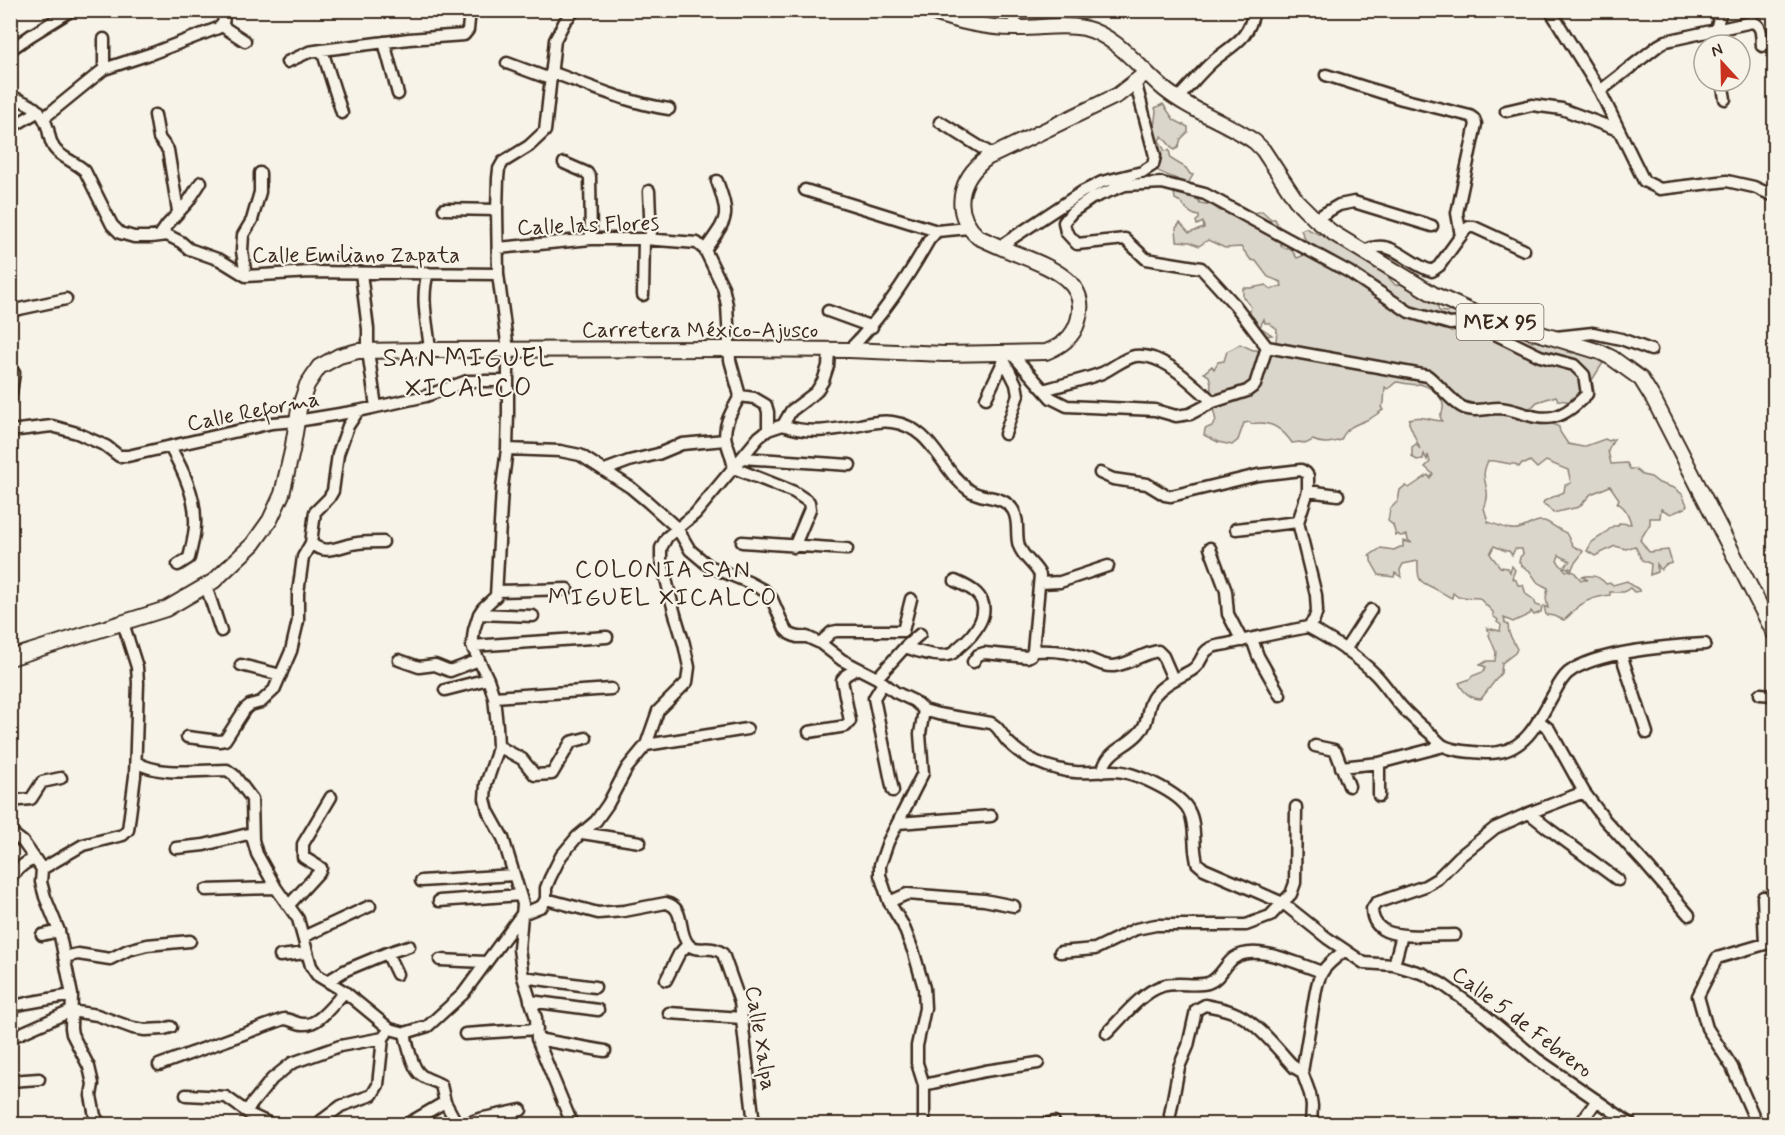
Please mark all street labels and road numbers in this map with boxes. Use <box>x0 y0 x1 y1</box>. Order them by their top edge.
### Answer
street label: Calle las Flores <box>516 210 660 242</box>
street label: Calle Emiliano Zapata <box>252 242 460 270</box>
road number: MEX 95 <box>1456 304 1544 340</box>
street label: Carretera México-Ajusco <box>582 317 818 345</box>
street label: Calle Reforma <box>185 385 322 440</box>
street label: Calle 5 de Febrero <box>1446 960 1598 1085</box>
street label: Calle Xalpa <box>738 984 782 1093</box>

